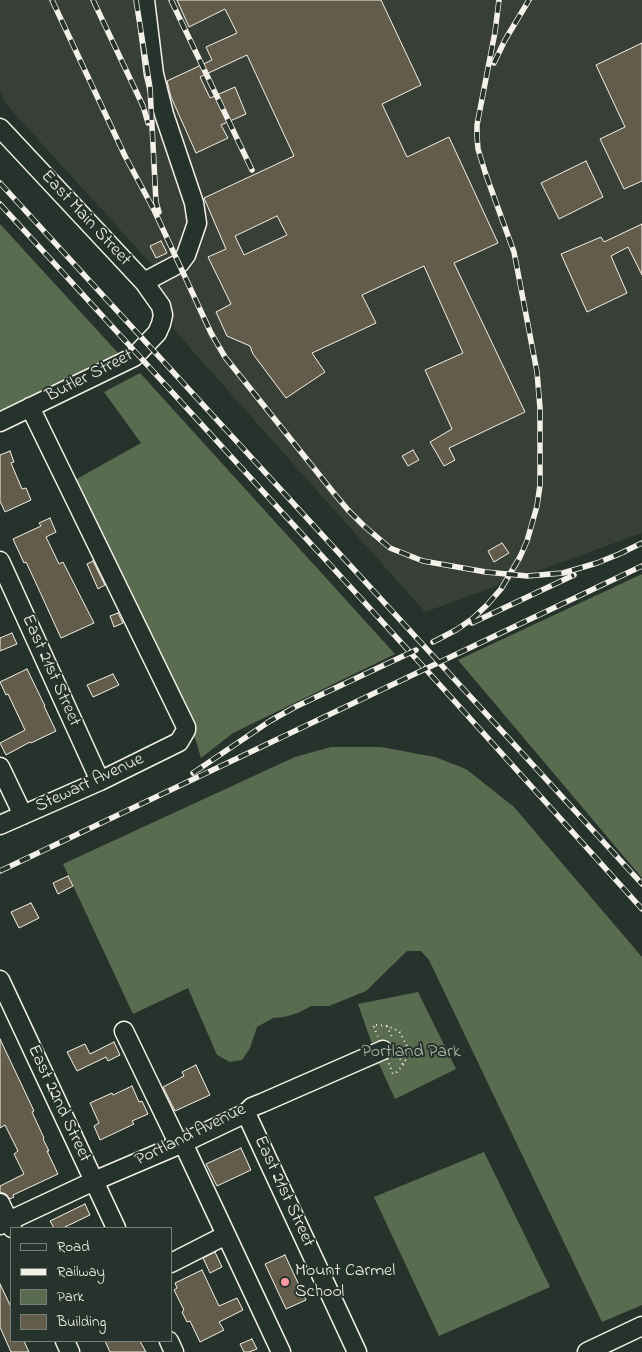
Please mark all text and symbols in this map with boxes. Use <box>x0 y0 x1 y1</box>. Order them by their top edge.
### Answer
street label: East Main Street <box>35 167 135 271</box>
street label: Butler Street <box>43 346 137 408</box>
street label: East 21st Street <box>16 612 84 730</box>
street label: Stewart Avenue <box>32 749 148 819</box>
street label: East 22nd Street <box>21 1042 95 1166</box>
park label: Portland Park <box>361 1042 461 1064</box>
street label: Portland Avenue <box>132 1100 250 1172</box>
street label: East 21st Street <box>248 1133 318 1251</box>
legend <box>10 1227 172 1342</box>
text: Road <box>57 1236 90 1258</box>
text: Railway <box>57 1261 105 1283</box>
place label: Mount Carmel School <box>295 1261 395 1304</box>
marker: Mount Carmel School <box>279 1276 291 1288</box>
text: Park <box>57 1286 84 1308</box>
text: Building <box>57 1311 106 1333</box>

